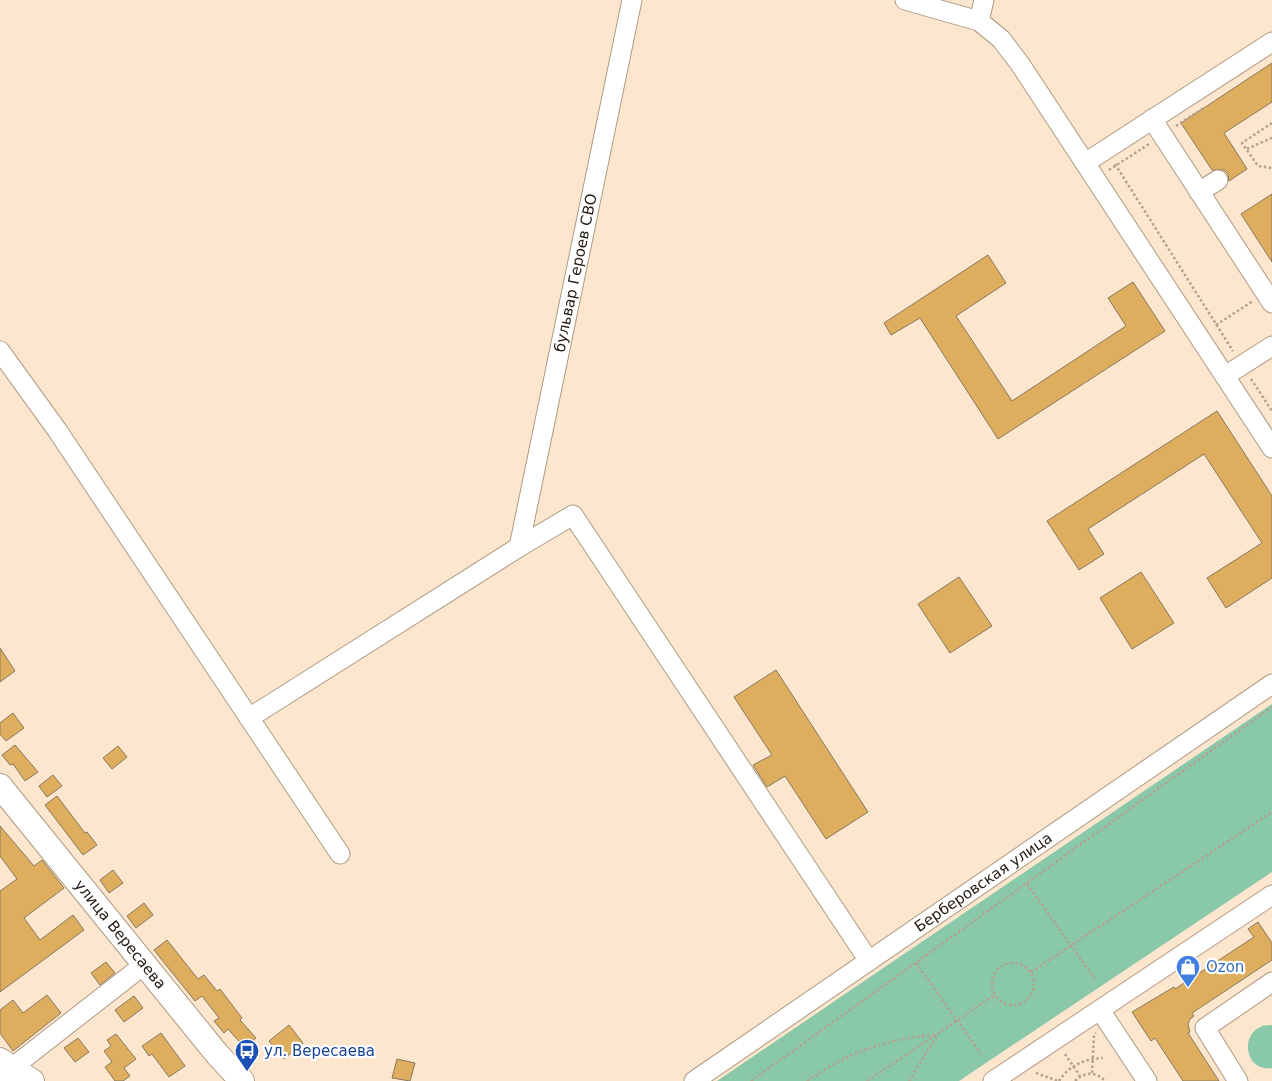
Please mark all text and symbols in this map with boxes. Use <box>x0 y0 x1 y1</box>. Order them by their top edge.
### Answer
street label: бульвар Героев СВО <box>550 192 601 354</box>
street label: Берберовская улица <box>911 829 1056 936</box>
street label: улица Вересаева <box>71 876 170 993</box>
shop icon: Ozon <box>1175 954 1201 988</box>
place label: Ozon <box>1206 958 1244 976</box>
bus stop icon: ул. Вересаева <box>234 1038 260 1072</box>
place label: ул. Вересаева <box>264 1042 375 1060</box>

